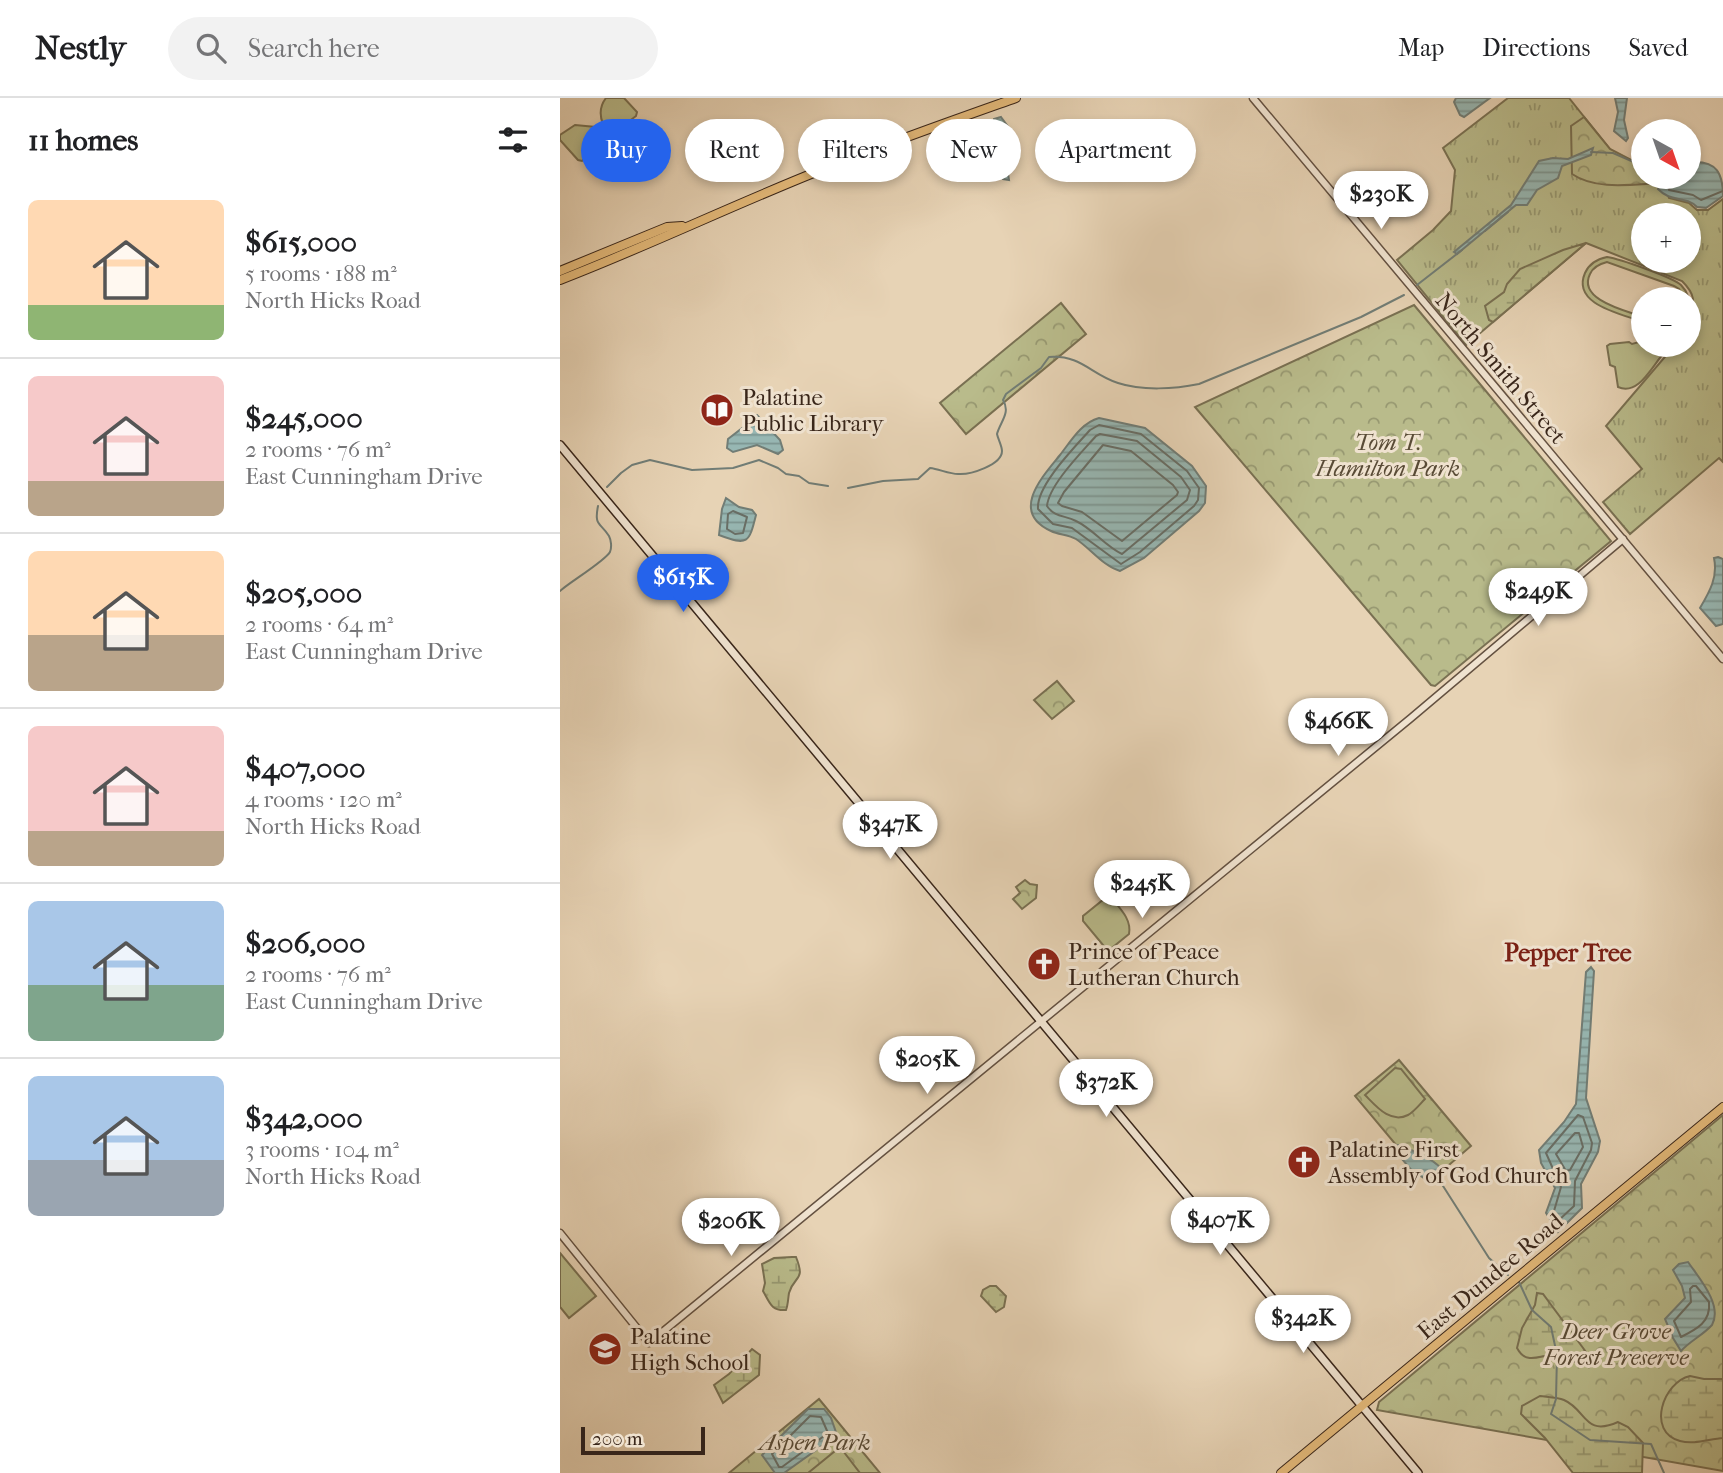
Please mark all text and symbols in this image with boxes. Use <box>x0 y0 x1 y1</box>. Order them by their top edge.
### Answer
search box <box>168 17 658 80</box>
text: Nestly <box>35 29 126 68</box>
icon: search <box>192 29 230 67</box>
text: Search here <box>248 33 380 64</box>
text: Map <box>1398 34 1444 62</box>
text: Directions <box>1482 34 1590 62</box>
text: Saved <box>1628 34 1688 62</box>
chip: Buy <box>581 119 671 182</box>
chip: Rent <box>685 119 784 182</box>
chip: Filters <box>798 119 912 182</box>
chip: New <box>926 119 1021 182</box>
chip: Apartment <box>1035 119 1196 182</box>
north arrow <box>1631 119 1701 189</box>
map controls <box>1631 119 1701 357</box>
icon: filters <box>494 121 532 159</box>
text: 11 homes <box>28 123 138 158</box>
pin: $230K <box>1332 172 1430 231</box>
text: $230K <box>1349 180 1413 207</box>
button: + <box>1631 203 1701 273</box>
text: $615,000 <box>245 225 357 260</box>
icon: home <box>84 228 168 312</box>
text: 5 rooms · 188 m² <box>245 260 397 287</box>
text: North Hicks Road <box>245 287 421 314</box>
street label: North Smith Street <box>1430 287 1572 449</box>
button: − <box>1631 287 1701 357</box>
place label: Palatine Public Library <box>742 384 884 437</box>
library icon: Palatine Public Library <box>698 391 736 429</box>
text: $245,000 <box>245 401 363 436</box>
icon: home <box>84 404 168 488</box>
park label: Tom T. Hamilton Park <box>1315 429 1460 482</box>
text: 2 rooms · 76 m² <box>245 436 391 463</box>
text: East Cunningham Drive <box>245 463 483 490</box>
pin: $615K <box>634 554 732 614</box>
text: $615K <box>653 563 713 590</box>
pin: $249K <box>1489 568 1587 628</box>
text: $205,000 <box>245 576 362 611</box>
text: $249K <box>1505 577 1571 604</box>
icon: home <box>84 579 168 663</box>
text: 2 rooms · 64 m² <box>245 611 393 638</box>
text: East Cunningham Drive <box>245 638 483 665</box>
pin: $466K <box>1289 698 1387 758</box>
text: $466K <box>1304 707 1372 734</box>
text: $407,000 <box>245 751 366 786</box>
icon: home <box>84 754 168 838</box>
text: 4 rooms · 120 m² <box>245 786 402 813</box>
pin: $347K <box>841 802 939 861</box>
text: $347K <box>859 810 921 837</box>
text: North Hicks Road <box>245 813 421 840</box>
pin: $245K <box>1093 860 1191 920</box>
text: $245K <box>1110 869 1174 896</box>
text: $206,000 <box>245 926 366 961</box>
icon: home <box>84 929 168 1013</box>
place label: Prince of Peace Lutheran Church <box>1068 938 1240 991</box>
district label: Pepper Tree <box>1504 939 1632 967</box>
church icon: Prince of Peace Lutheran Church <box>1025 945 1063 983</box>
text: 2 rooms · 76 m² <box>245 961 391 988</box>
text: East Cunningham Drive <box>245 988 483 1015</box>
pin: $205K <box>878 1037 976 1096</box>
text: $205K <box>895 1045 959 1072</box>
pin: $372K <box>1057 1060 1155 1119</box>
text: $372K <box>1075 1068 1137 1095</box>
text: $342,000 <box>245 1101 363 1136</box>
icon: home <box>84 1104 168 1188</box>
text: 3 rooms · 104 m² <box>245 1136 399 1163</box>
place label: Palatine First Assembly of God Church <box>1327 1136 1568 1189</box>
church icon: Palatine First Assembly of God Church <box>1285 1143 1323 1181</box>
text: North Hicks Road <box>245 1163 421 1190</box>
pin: $206K <box>682 1198 780 1258</box>
pin: $407K <box>1171 1198 1269 1257</box>
text: $407K <box>1187 1206 1253 1233</box>
text: $206K <box>698 1207 764 1234</box>
street label: East Dundee Road <box>1412 1207 1569 1345</box>
pin: $342K <box>1254 1296 1352 1355</box>
text: $342K <box>1271 1304 1335 1331</box>
park label: Deer Grove Forest Preserve <box>1543 1318 1689 1371</box>
place label: Palatine High School <box>630 1323 750 1376</box>
school or university icon: Palatine High School <box>586 1330 624 1368</box>
scale bar <box>581 1424 705 1456</box>
text: 200 m <box>592 1428 643 1450</box>
park label: Aspen Park <box>756 1429 871 1456</box>

